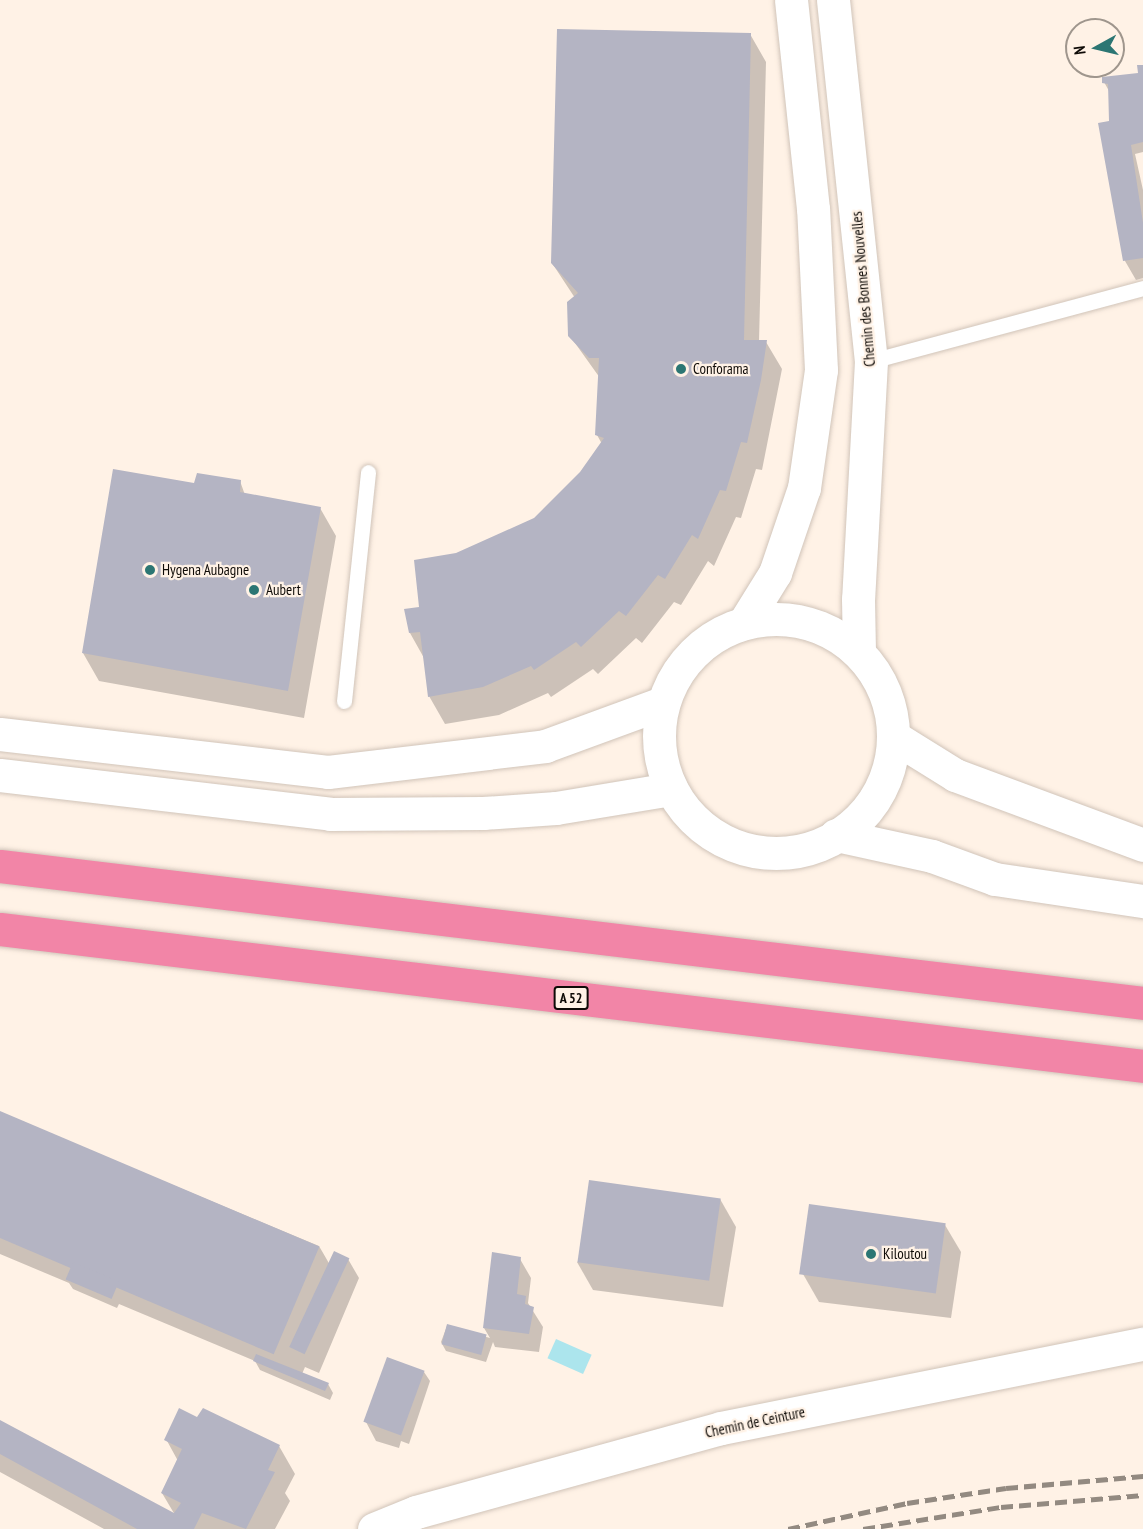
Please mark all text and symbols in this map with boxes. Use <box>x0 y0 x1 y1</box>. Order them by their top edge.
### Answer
north arrow <box>1065 18 1125 78</box>
text: N <box>1069 45 1090 56</box>
street label: Chemin des Bonnes Nouvelles <box>847 211 879 367</box>
place label: Conforama <box>693 360 749 378</box>
marker: Conforama <box>674 362 688 376</box>
place label: Hygena Aubagne <box>162 561 249 579</box>
marker: Hygena Aubagne <box>143 563 157 577</box>
place label: Aubert <box>266 581 301 599</box>
marker: Aubert <box>247 583 261 597</box>
road number: A 52 <box>553 987 589 1009</box>
place label: Kiloutou <box>883 1245 927 1263</box>
marker: Kiloutou <box>864 1247 878 1261</box>
street label: Chemin de Ceinture <box>703 1403 807 1441</box>

